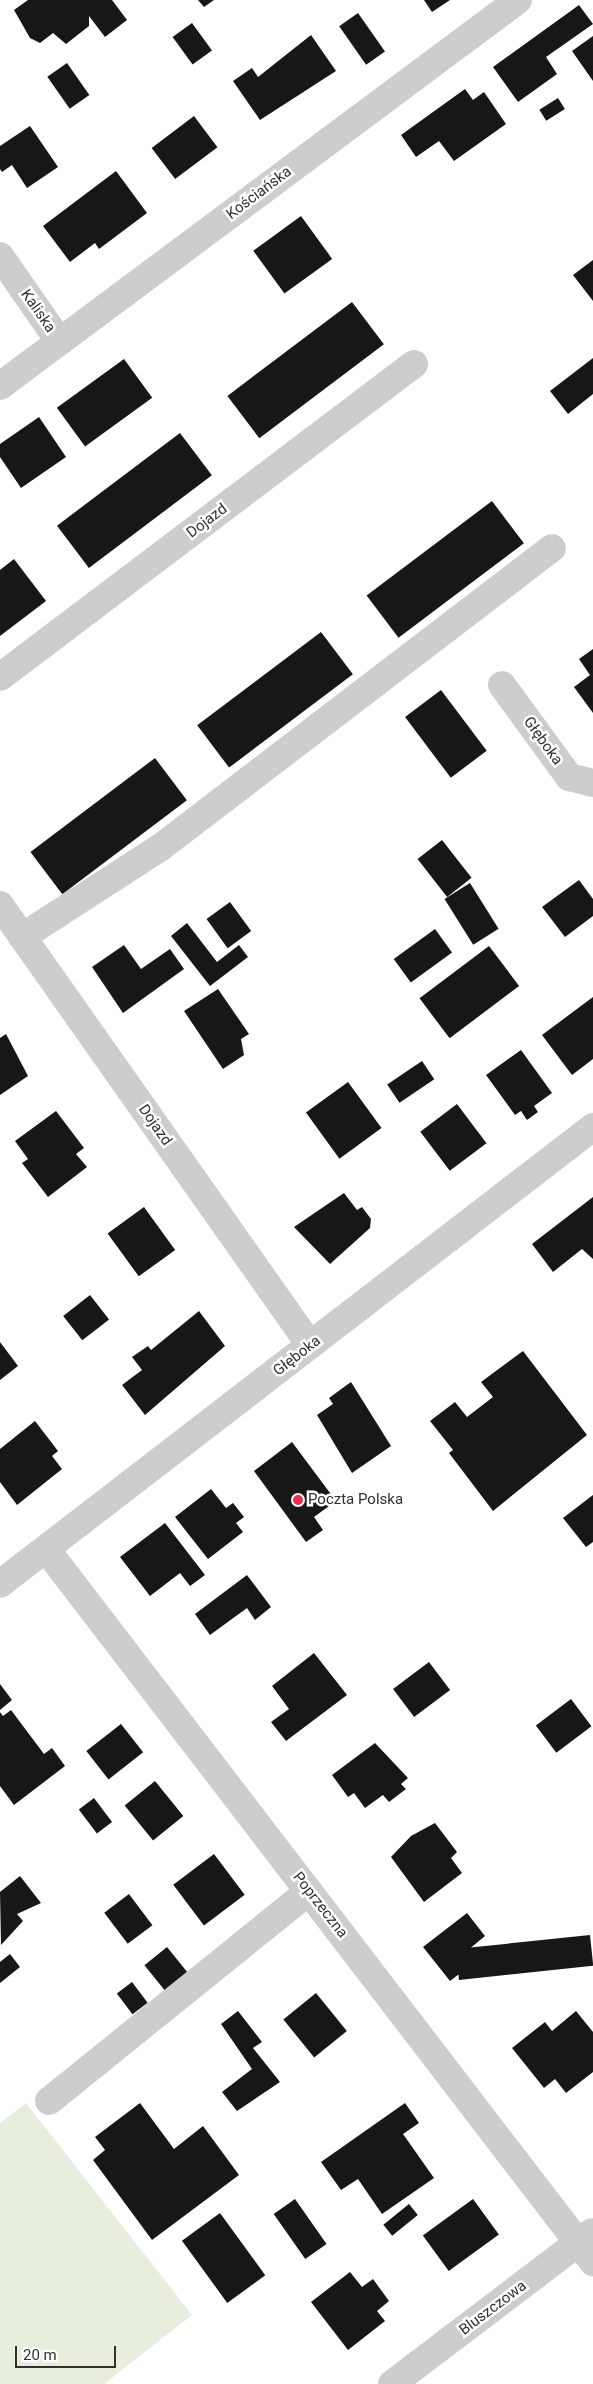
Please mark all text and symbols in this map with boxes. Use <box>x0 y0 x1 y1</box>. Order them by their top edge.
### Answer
street label: Kościańska <box>223 163 295 223</box>
street label: Kaliska <box>17 286 59 336</box>
street label: Dojazd <box>183 500 231 542</box>
street label: Głęboka <box>520 713 566 769</box>
street label: Dojazd <box>134 1101 176 1149</box>
street label: Głęboka <box>270 1332 324 1380</box>
place label: Poczta Polska <box>308 1491 403 1509</box>
marker: Poczta Polska <box>292 1494 304 1506</box>
street label: Poprzeczna <box>289 1869 351 1941</box>
street label: Bluszczowa <box>456 2277 530 2339</box>
scale bar <box>18 2336 119 2368</box>
text: 20 m <box>23 2346 57 2364</box>

